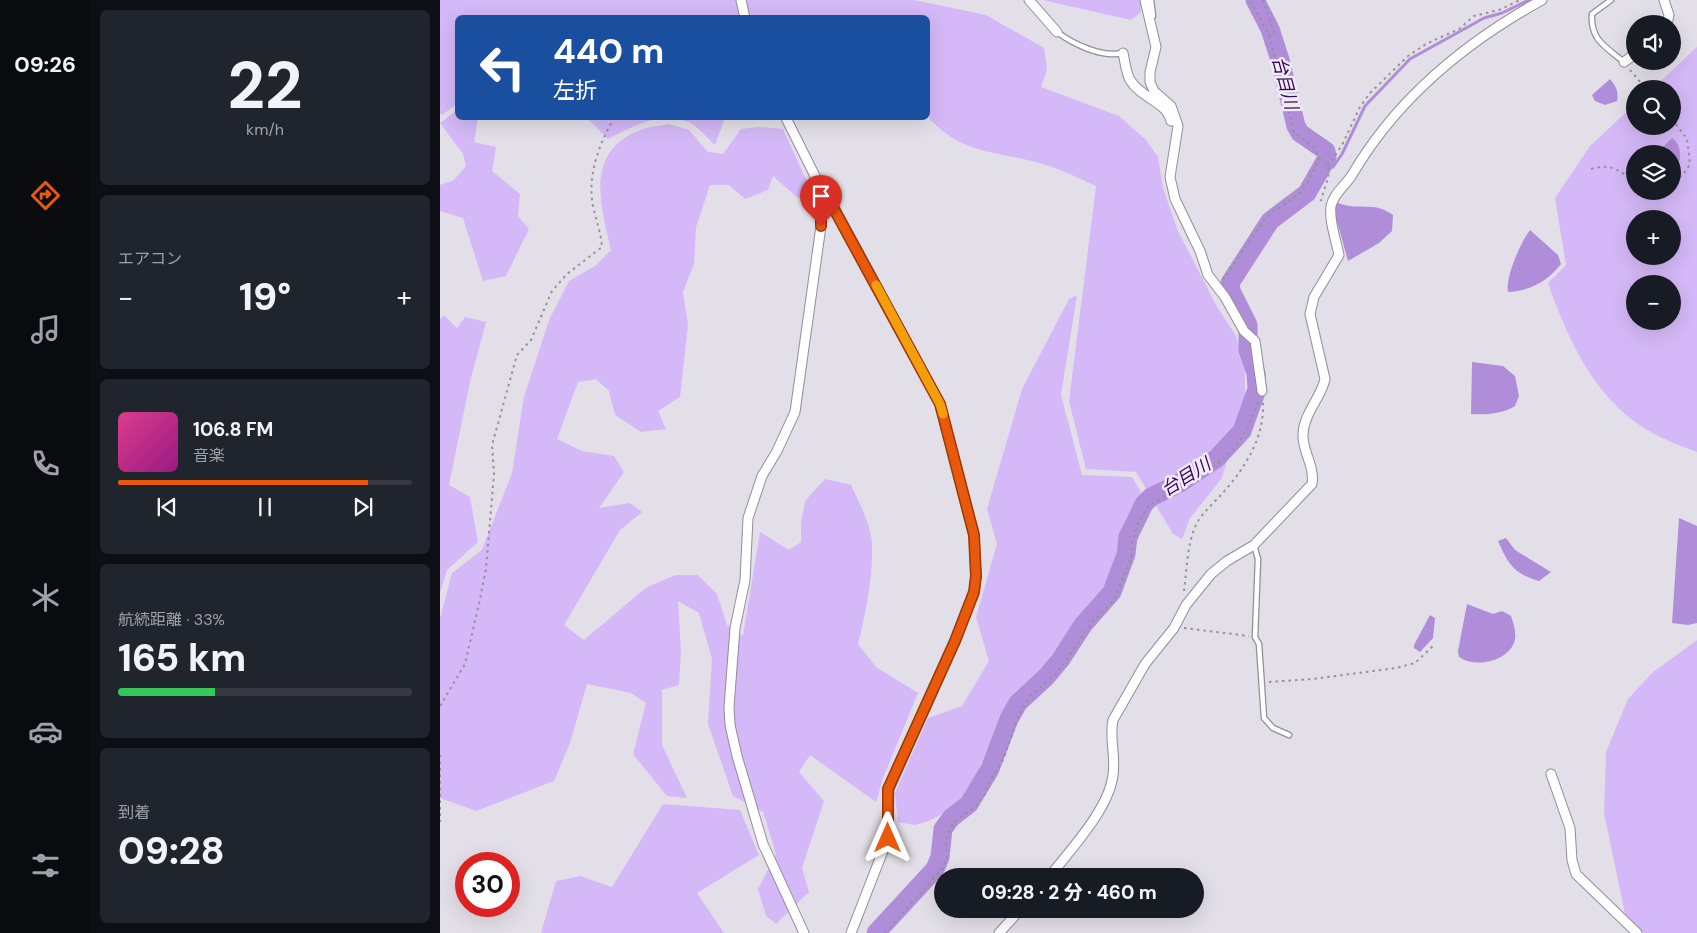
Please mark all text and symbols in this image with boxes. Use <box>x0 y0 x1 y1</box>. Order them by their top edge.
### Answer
map controls <box>1626 15 1681 330</box>
button: sound <box>1626 15 1681 70</box>
text: 440 m <box>553 28 664 74</box>
icon: left <box>470 35 535 100</box>
text: 22 <box>227 44 303 128</box>
text: 09:26 <box>14 50 76 79</box>
water label: 台目川 <box>1266 54 1304 114</box>
text: 左折 <box>553 76 597 105</box>
button: search <box>1626 80 1681 135</box>
text: km/h <box>246 119 284 140</box>
button: layers <box>1626 145 1681 200</box>
pin <box>800 175 842 226</box>
icon: directions <box>28 178 63 213</box>
icon: arrive <box>807 182 835 210</box>
button: + <box>1626 210 1681 265</box>
text: エアコン <box>118 248 182 269</box>
text: 19° <box>239 272 291 322</box>
button: − <box>1626 275 1681 330</box>
text: − <box>118 279 133 316</box>
text: + <box>397 279 412 316</box>
icon: music <box>28 312 63 347</box>
text: 106.8 FM <box>193 417 273 442</box>
text: 音楽 <box>193 445 225 466</box>
icon: phone <box>28 446 63 481</box>
water label: 台目川 <box>1157 451 1217 501</box>
icon: previous <box>153 493 181 521</box>
icon: pause <box>251 493 279 521</box>
icon: next <box>349 493 377 521</box>
icon: climate <box>28 580 63 615</box>
text: 航続距離 · 33% <box>118 609 225 630</box>
text: 165 km <box>118 633 246 683</box>
icon: car <box>28 714 63 749</box>
text: 到着 <box>118 802 150 823</box>
position arrow <box>861 811 913 863</box>
text: 09:28 <box>118 826 225 876</box>
icon: filters <box>28 848 63 883</box>
speed limit sign: 30 <box>455 852 520 917</box>
text: 09:28 · 2 分 · 460 m <box>981 880 1157 905</box>

